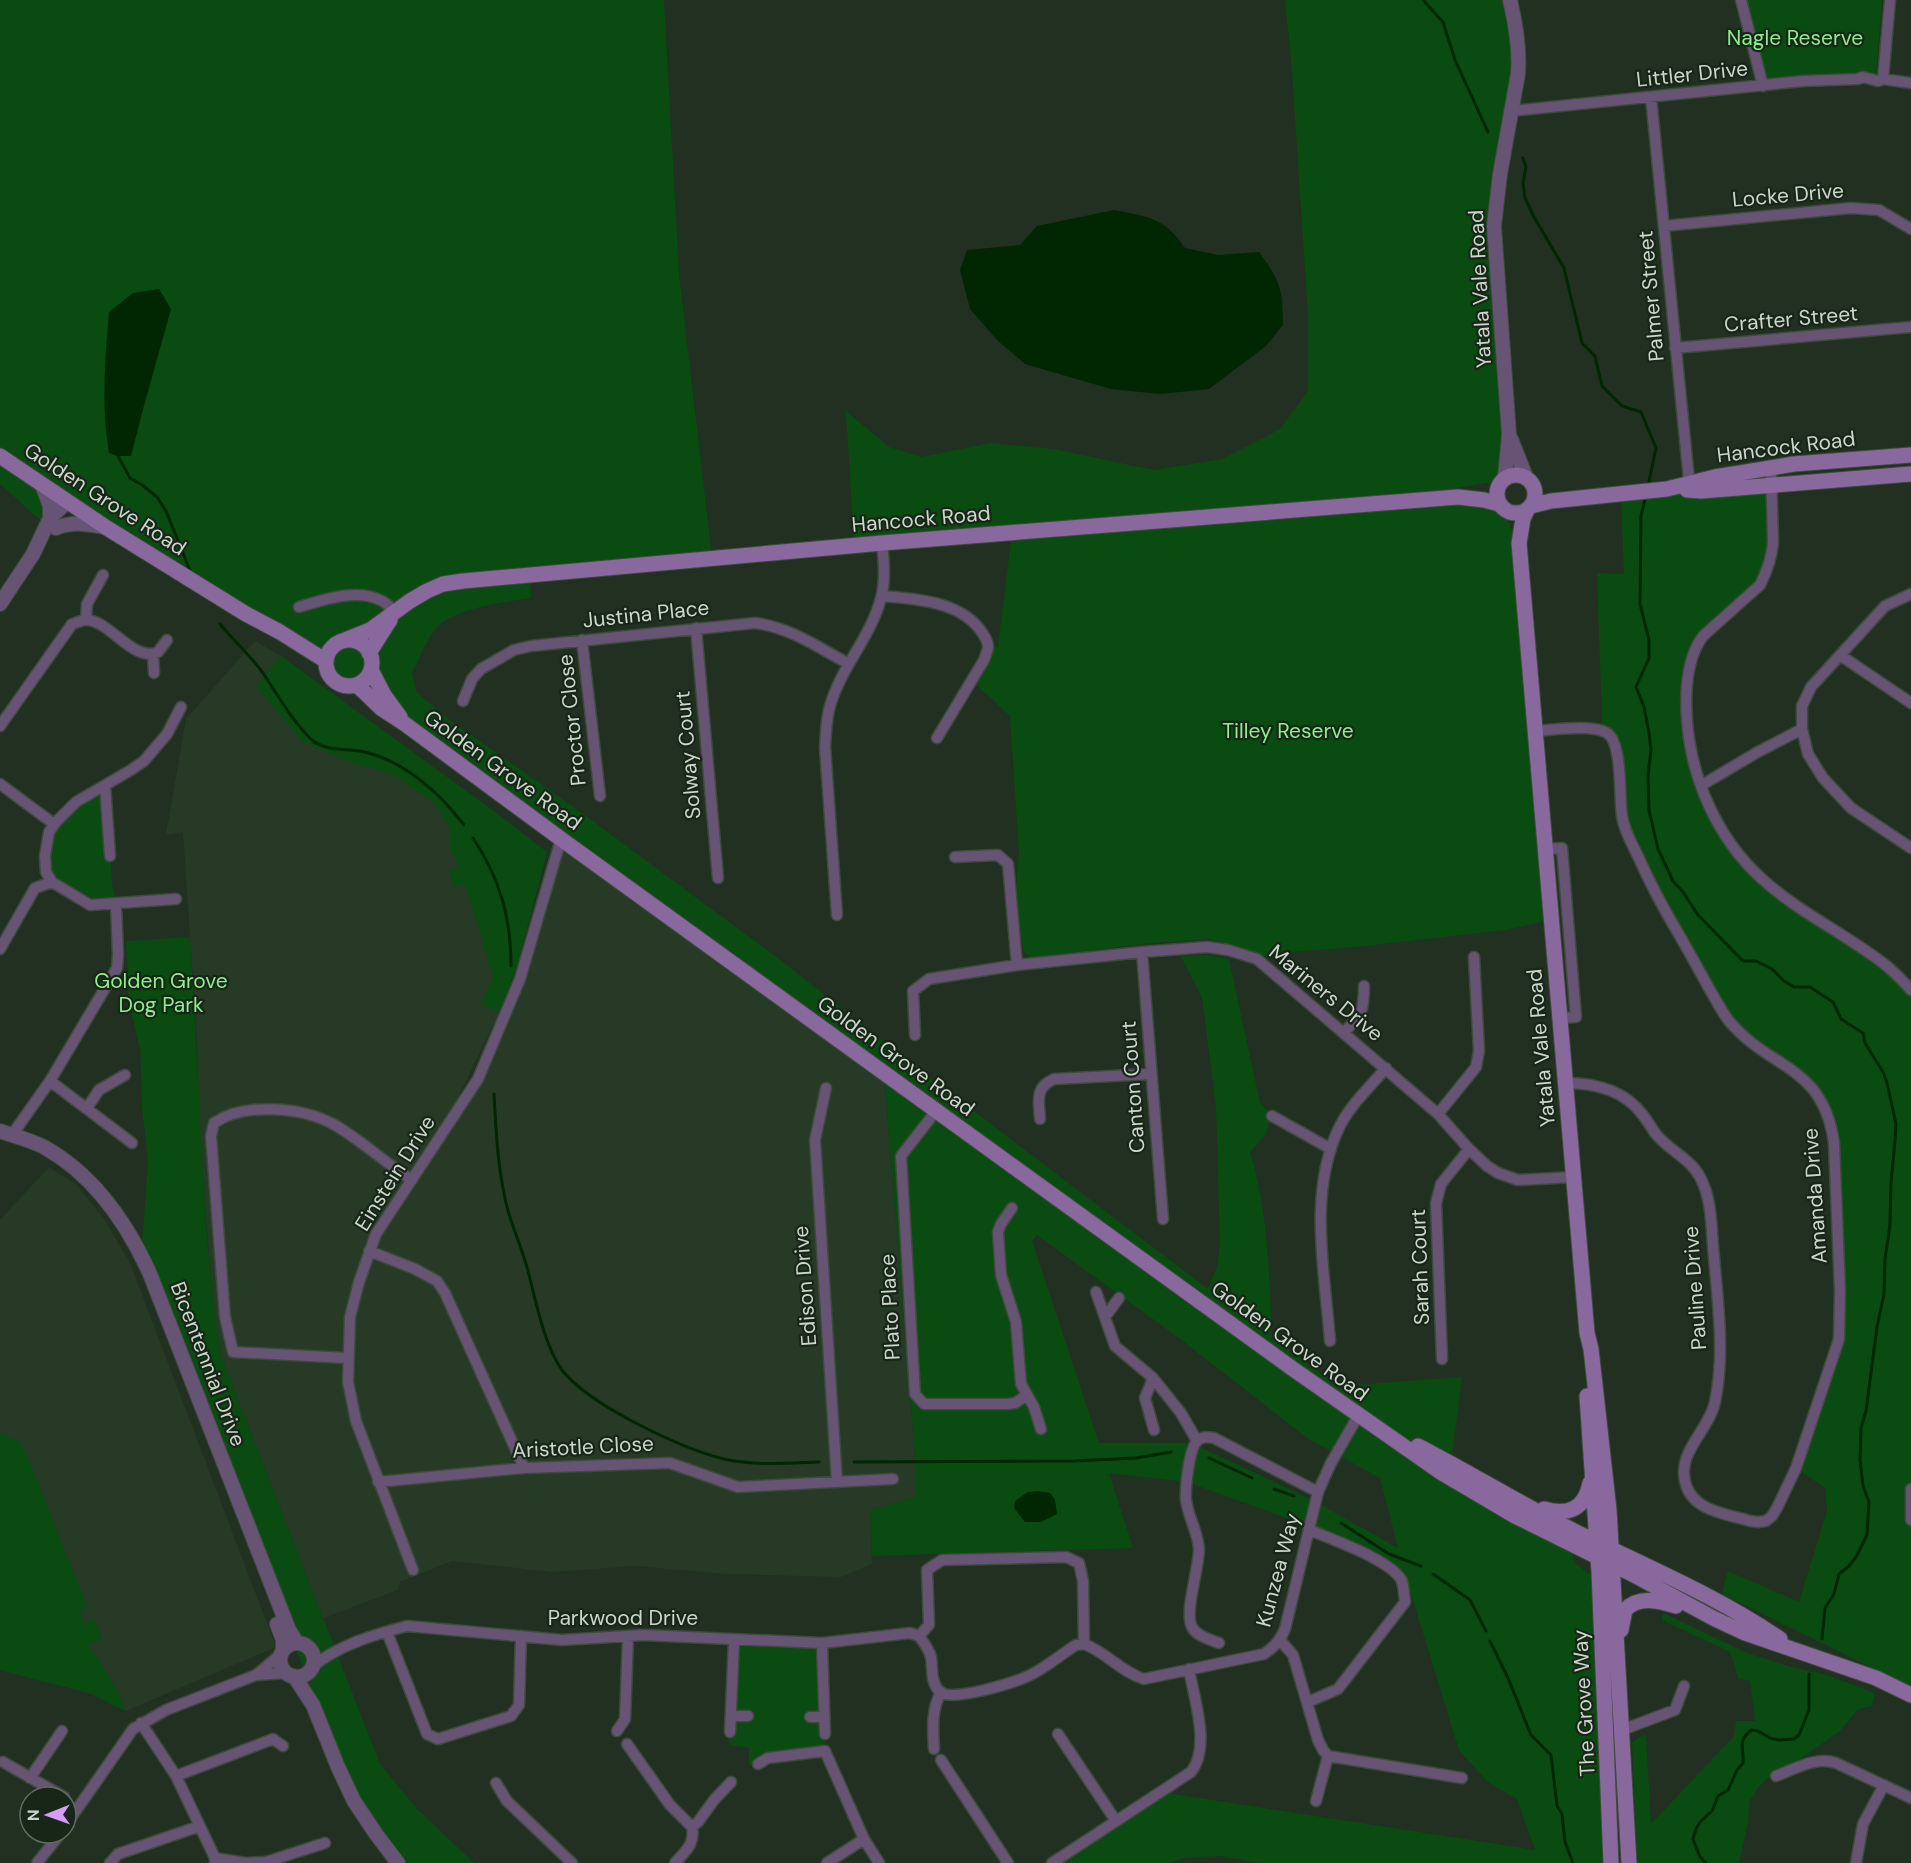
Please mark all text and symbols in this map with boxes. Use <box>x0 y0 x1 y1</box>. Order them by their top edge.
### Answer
park label: Nagle Reserve <box>1727 24 1863 52</box>
street label: Littler Drive <box>1635 54 1749 94</box>
street label: Locke Drive <box>1731 176 1845 214</box>
street label: Yatala Vale Road <box>1462 209 1498 369</box>
street label: Palmer Street <box>1631 229 1671 363</box>
street label: Crafter Street <box>1723 299 1859 339</box>
street label: Hancock Road <box>1715 425 1857 469</box>
street label: Golden Grove Road <box>19 436 191 562</box>
street label: Hancock Road <box>850 499 992 539</box>
street label: Justina Place <box>581 593 711 635</box>
street label: Proctor Close <box>551 653 593 787</box>
street label: Solway Court <box>668 690 708 820</box>
street label: Golden Grove Road <box>419 703 587 837</box>
park label: Tilley Reserve <box>1222 717 1354 745</box>
street label: Mariners Drive <box>1263 938 1389 1048</box>
park label: Golden Grove Dog Park <box>94 967 228 1019</box>
street label: Yatala Vale Road <box>1520 968 1562 1128</box>
street label: Golden Grove Road <box>812 989 980 1123</box>
street label: Canton Court <box>1114 1020 1152 1154</box>
street label: Einstein Drive <box>348 1110 442 1236</box>
street label: Amanda Drive <box>1796 1127 1834 1265</box>
street label: Sarah Court <box>1404 1209 1436 1325</box>
street label: Edison Drive <box>787 1225 823 1347</box>
street label: Pauline Drive <box>1677 1225 1713 1351</box>
street label: Plato Place <box>873 1253 907 1361</box>
street label: Golden Grove Road <box>1206 1274 1374 1408</box>
street label: Bicentennial Drive <box>164 1278 252 1450</box>
street label: Aristotle Close <box>511 1429 655 1465</box>
street label: Kunzea Way <box>1249 1510 1307 1630</box>
street label: Parkwood Drive <box>548 1604 698 1632</box>
street label: The Grove Way <box>1566 1629 1602 1777</box>
north arrow <box>18 1785 78 1845</box>
text: N <box>23 1809 44 1821</box>

